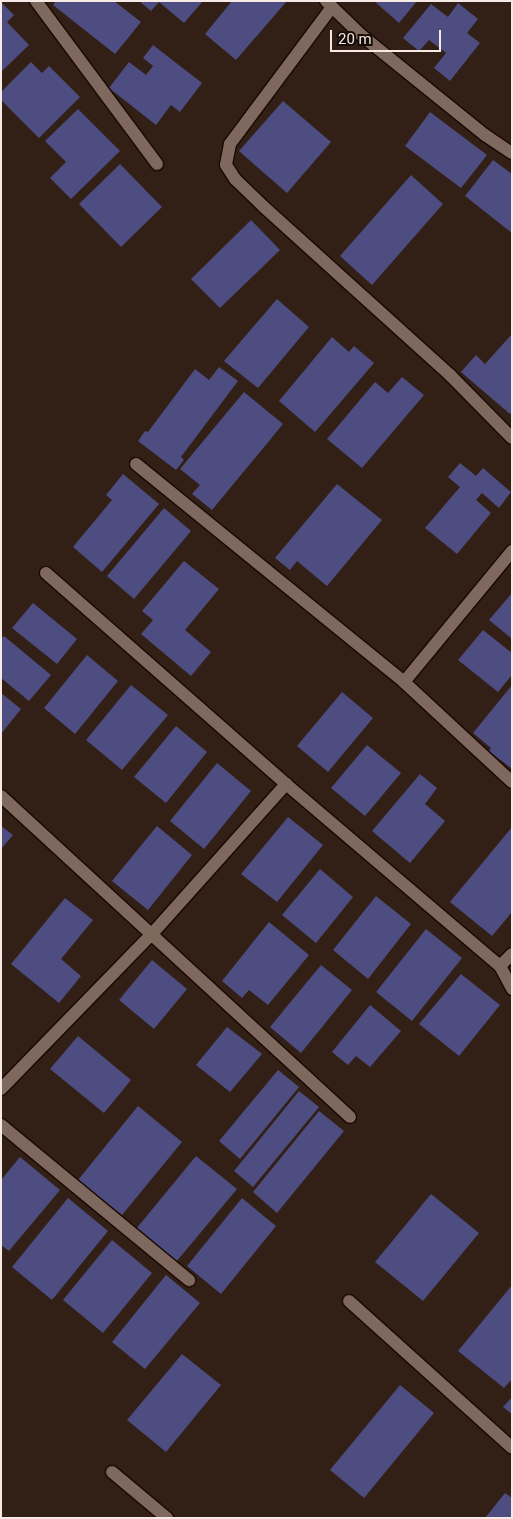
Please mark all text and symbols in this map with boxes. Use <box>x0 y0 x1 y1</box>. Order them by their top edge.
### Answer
scale bar <box>333 20 444 52</box>
text: 20 m <box>338 30 372 48</box>

